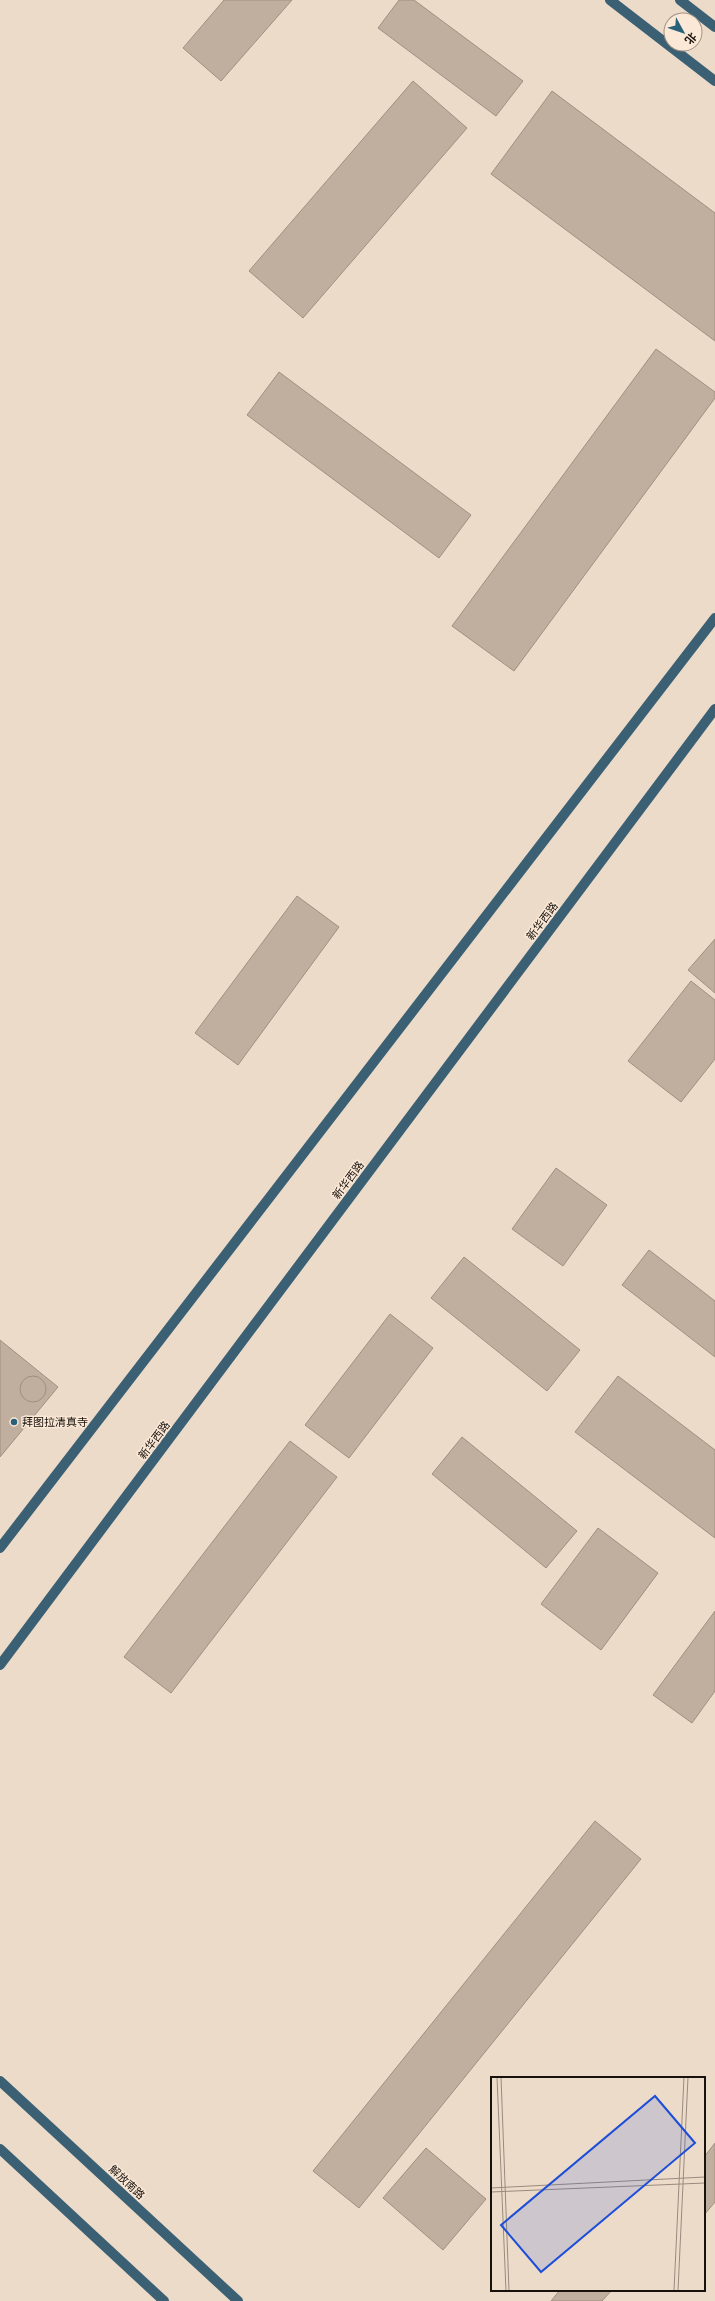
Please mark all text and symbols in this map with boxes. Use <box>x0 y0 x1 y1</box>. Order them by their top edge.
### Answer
north arrow <box>663 12 703 52</box>
text: 北 <box>682 30 699 46</box>
street label: 新华西路 <box>524 900 561 943</box>
street label: 新华西路 <box>330 1159 367 1202</box>
place label: 拜图拉清真寺 <box>22 1416 88 1429</box>
marker: 拜图拉清真寺 <box>9 1417 19 1427</box>
street label: 新华西路 <box>136 1419 173 1462</box>
inset map <box>491 2077 705 2291</box>
street label: 解放南路 <box>106 2163 147 2202</box>

